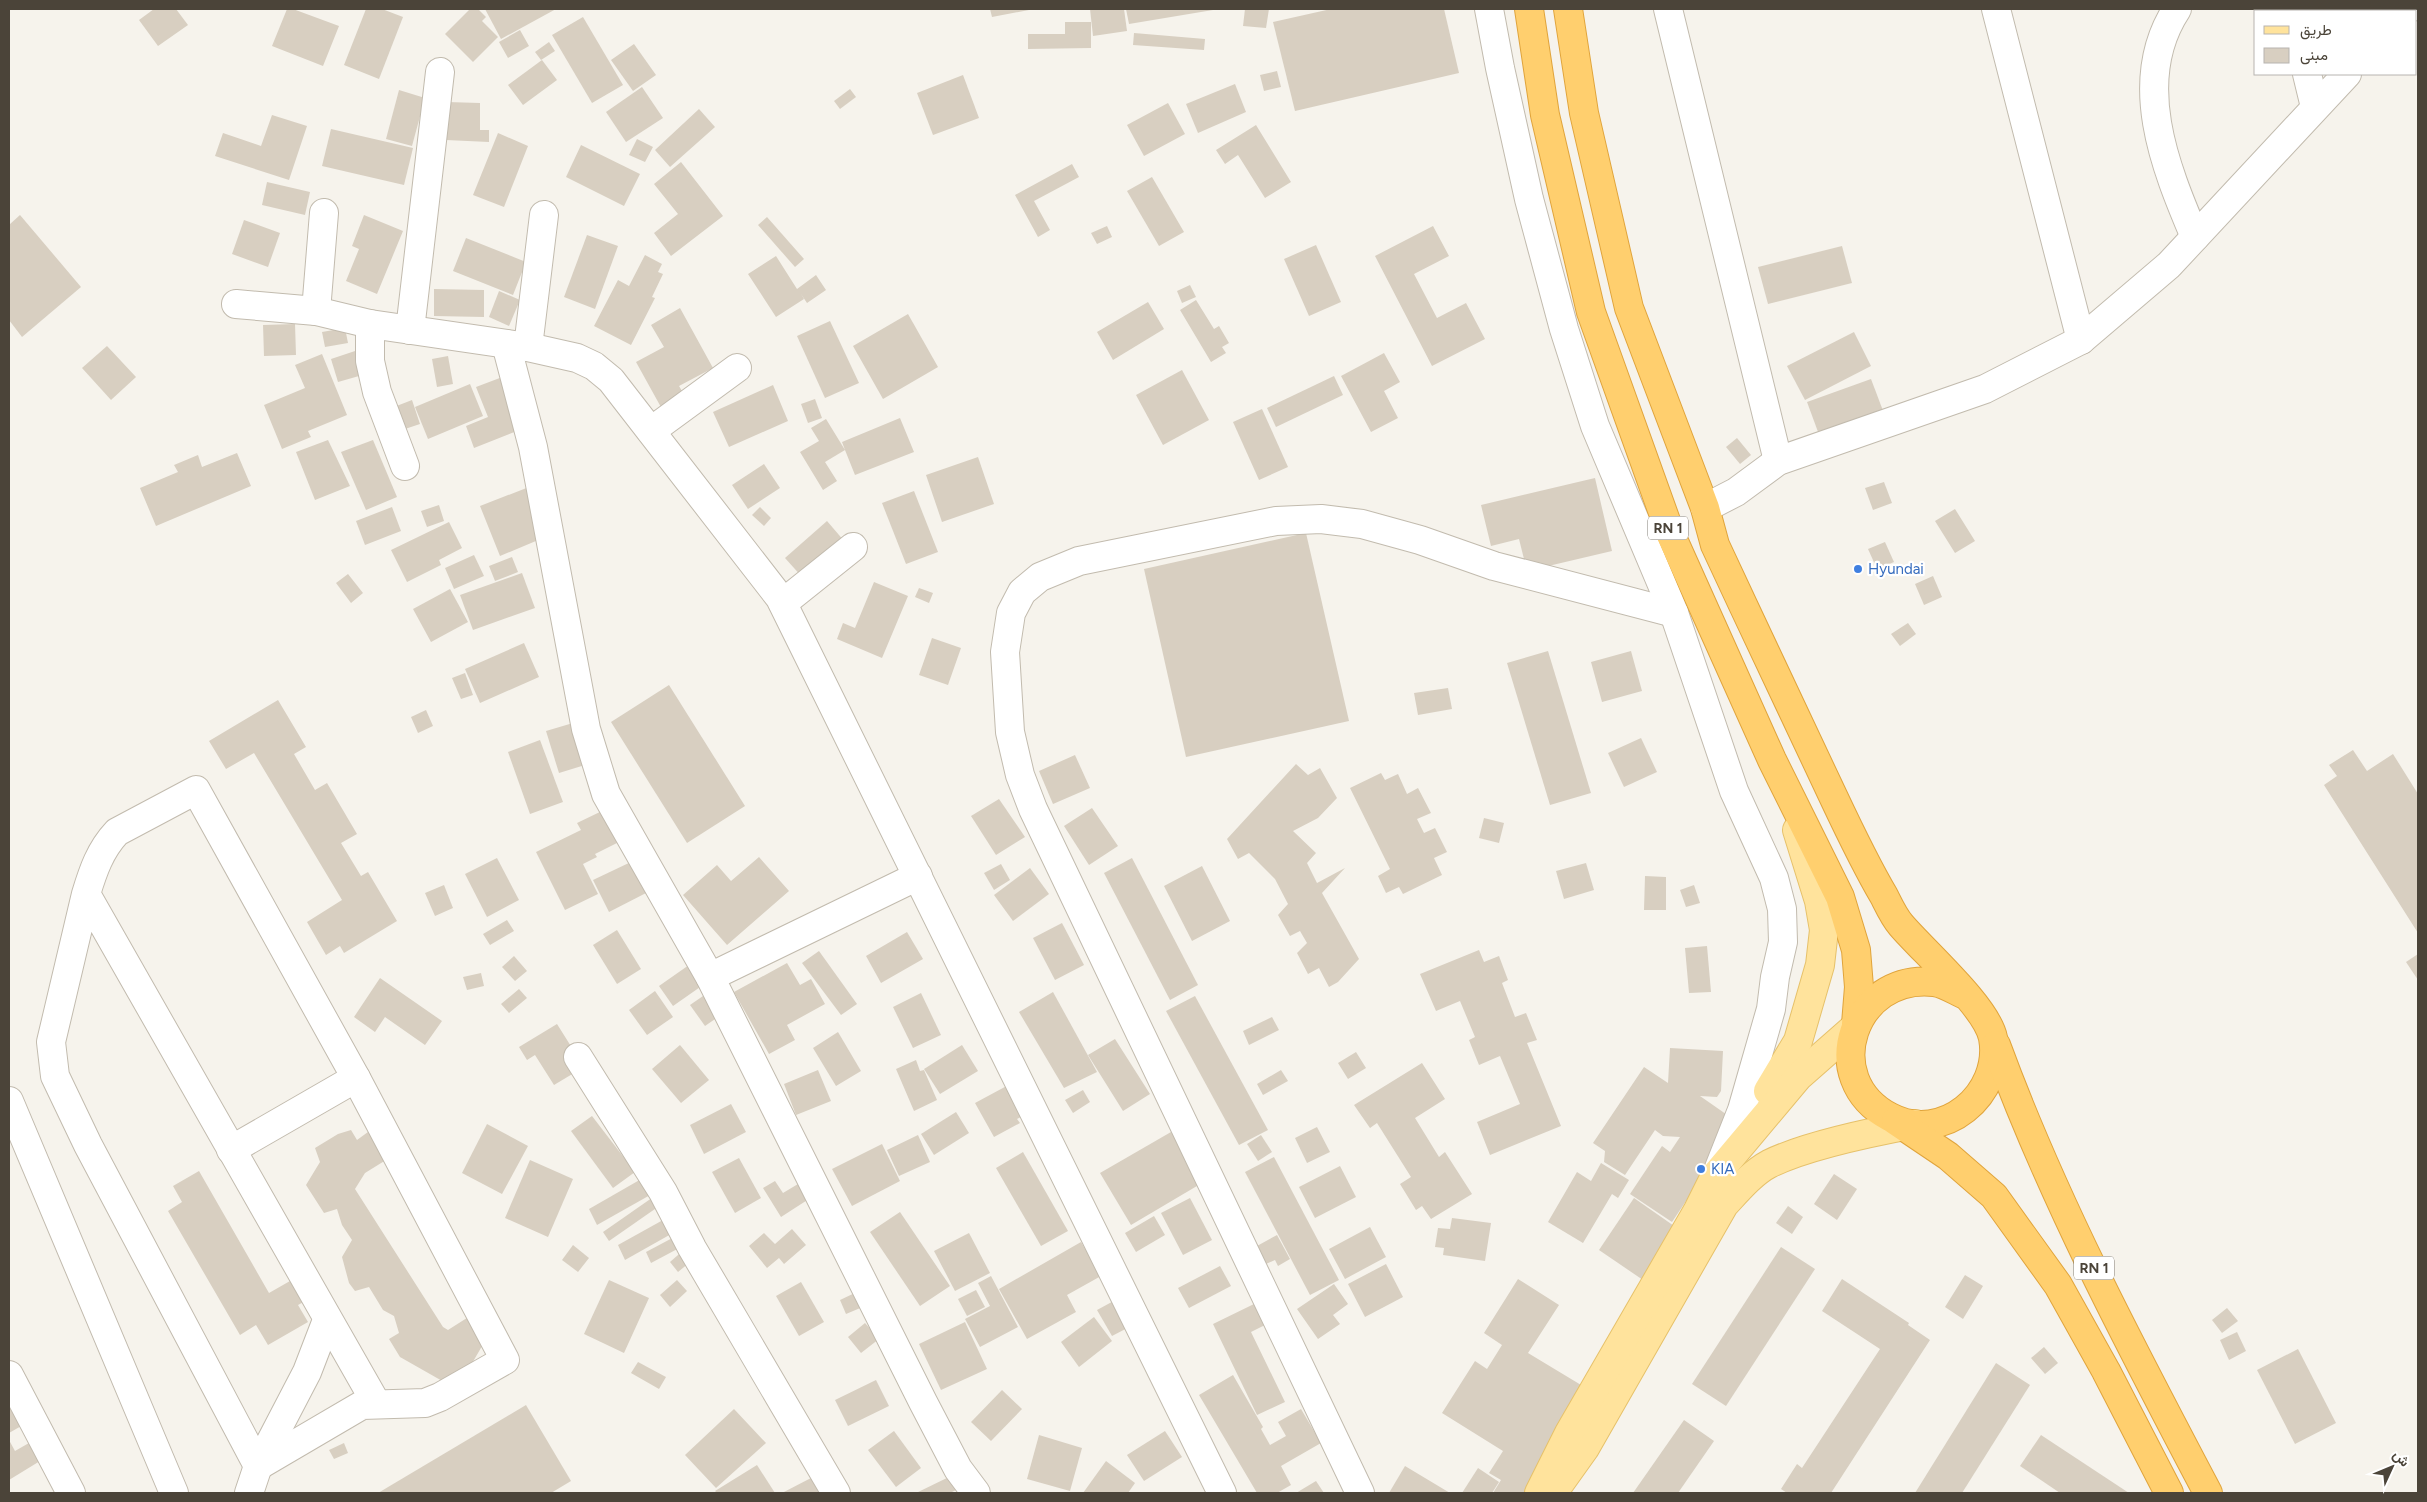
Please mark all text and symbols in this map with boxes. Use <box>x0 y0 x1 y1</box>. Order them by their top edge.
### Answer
legend <box>2254 10 2417 75</box>
text: طريق <box>2300 21 2332 40</box>
text: مبنى <box>2300 46 2328 65</box>
road number: RN 1 <box>1648 516 1688 540</box>
place label: Hyundai <box>1868 560 1924 578</box>
marker: Hyundai <box>1852 563 1864 575</box>
place label: KIA <box>1711 1160 1734 1178</box>
marker: KIA <box>1695 1163 1707 1175</box>
road number: RN 1 <box>2074 1256 2114 1280</box>
north arrow <box>2367 1442 2417 1492</box>
text: ش <box>2389 1446 2413 1470</box>

